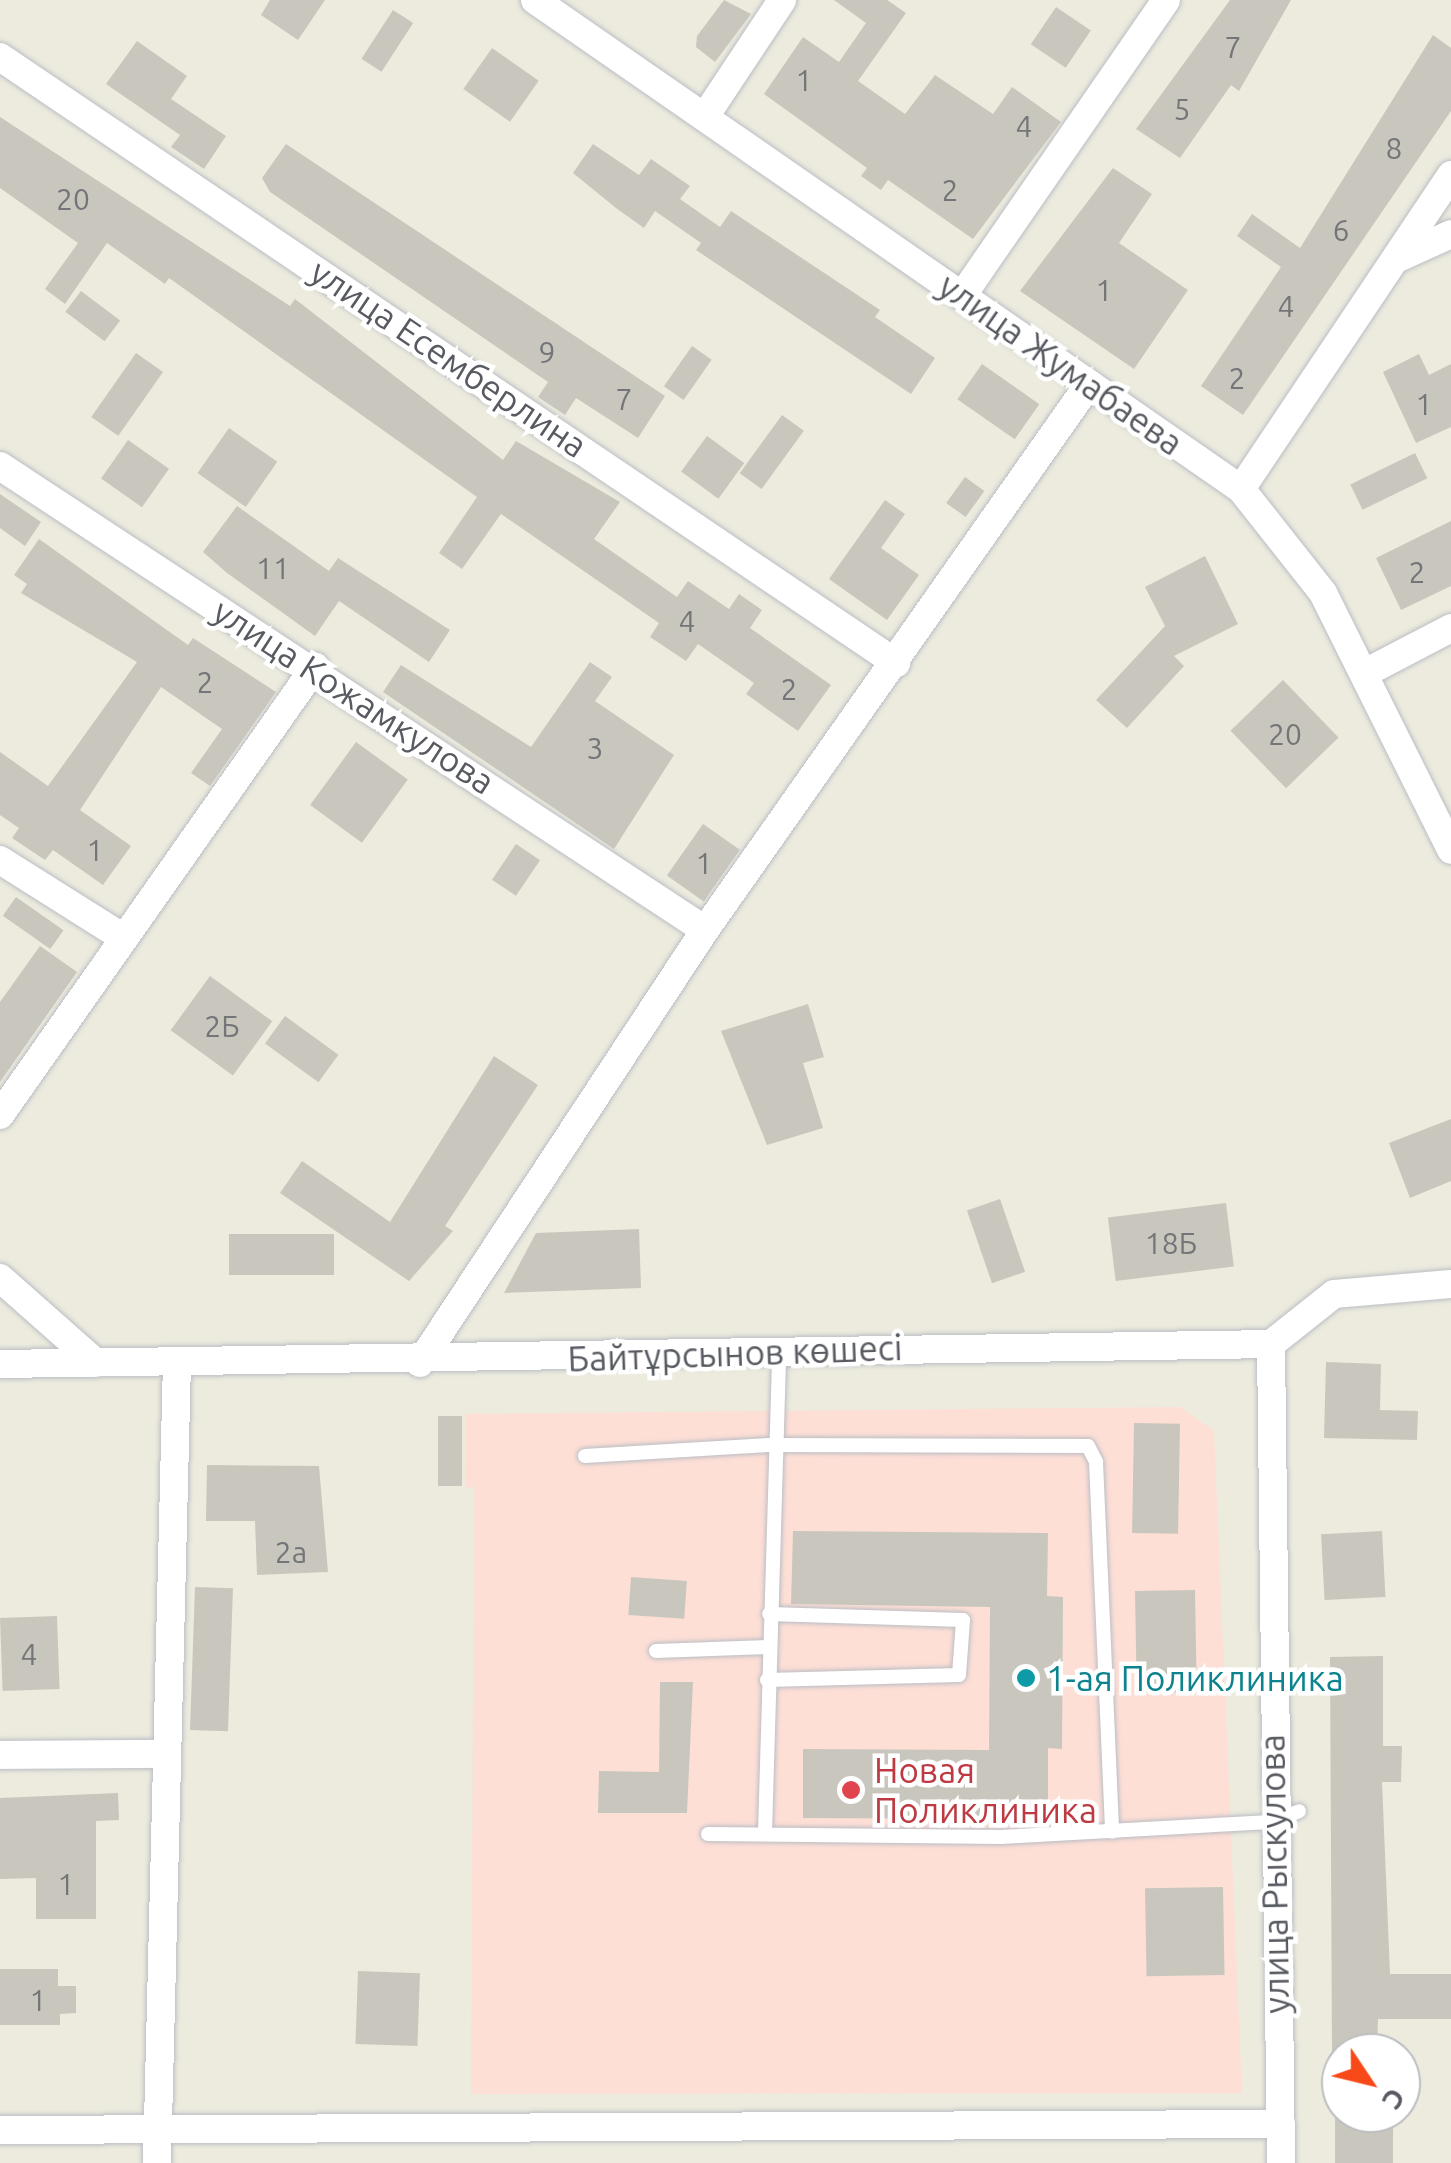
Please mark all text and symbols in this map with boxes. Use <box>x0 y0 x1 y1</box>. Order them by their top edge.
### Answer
house number: 7 <box>1225 29 1241 65</box>
house number: 1 <box>796 62 812 98</box>
house number: 5 <box>1174 91 1190 127</box>
house number: 4 <box>1016 108 1032 144</box>
house number: 8 <box>1386 130 1402 166</box>
house number: 2 <box>942 172 958 208</box>
house number: 20 <box>56 181 90 217</box>
house number: 6 <box>1333 212 1349 248</box>
street label: улица Есемберлина <box>303 250 595 466</box>
street label: улица Жумабаева <box>931 264 1191 464</box>
house number: 1 <box>1096 272 1112 308</box>
house number: 4 <box>1278 288 1294 324</box>
house number: 9 <box>539 334 555 370</box>
house number: 2 <box>1229 360 1245 396</box>
house number: 7 <box>616 381 632 417</box>
house number: 1 <box>1416 386 1432 422</box>
house number: 11 <box>256 550 290 586</box>
house number: 2 <box>1409 554 1425 590</box>
street label: улица Кожамкулова <box>206 589 502 803</box>
house number: 4 <box>679 603 695 639</box>
house number: 2 <box>197 664 213 700</box>
house number: 2 <box>781 671 797 707</box>
house number: 20 <box>1268 716 1302 752</box>
house number: 3 <box>587 730 603 766</box>
house number: 1 <box>87 832 103 868</box>
house number: 1 <box>696 845 712 881</box>
house number: 2Б <box>204 1008 240 1044</box>
house number: 18Б <box>1145 1225 1197 1261</box>
street label: Байтұрсынов көшесі <box>567 1326 903 1380</box>
house number: 2а <box>275 1534 307 1570</box>
house number: 4 <box>21 1636 37 1672</box>
place label: 1-ая Поликлиника <box>1046 1657 1344 1699</box>
marker: 1-ая Поликлиника <box>1015 1667 1037 1689</box>
street label: улица Рыскулова <box>1251 1734 1297 2014</box>
place label: Новая Поликлиника <box>874 1749 1097 1831</box>
marker: Новая Поликлиника <box>838 1777 864 1803</box>
house number: 1 <box>58 1866 74 1902</box>
house number: 1 <box>30 1982 46 2018</box>
north arrow <box>1321 2033 1421 2133</box>
text: С <box>1377 2083 1412 2116</box>

